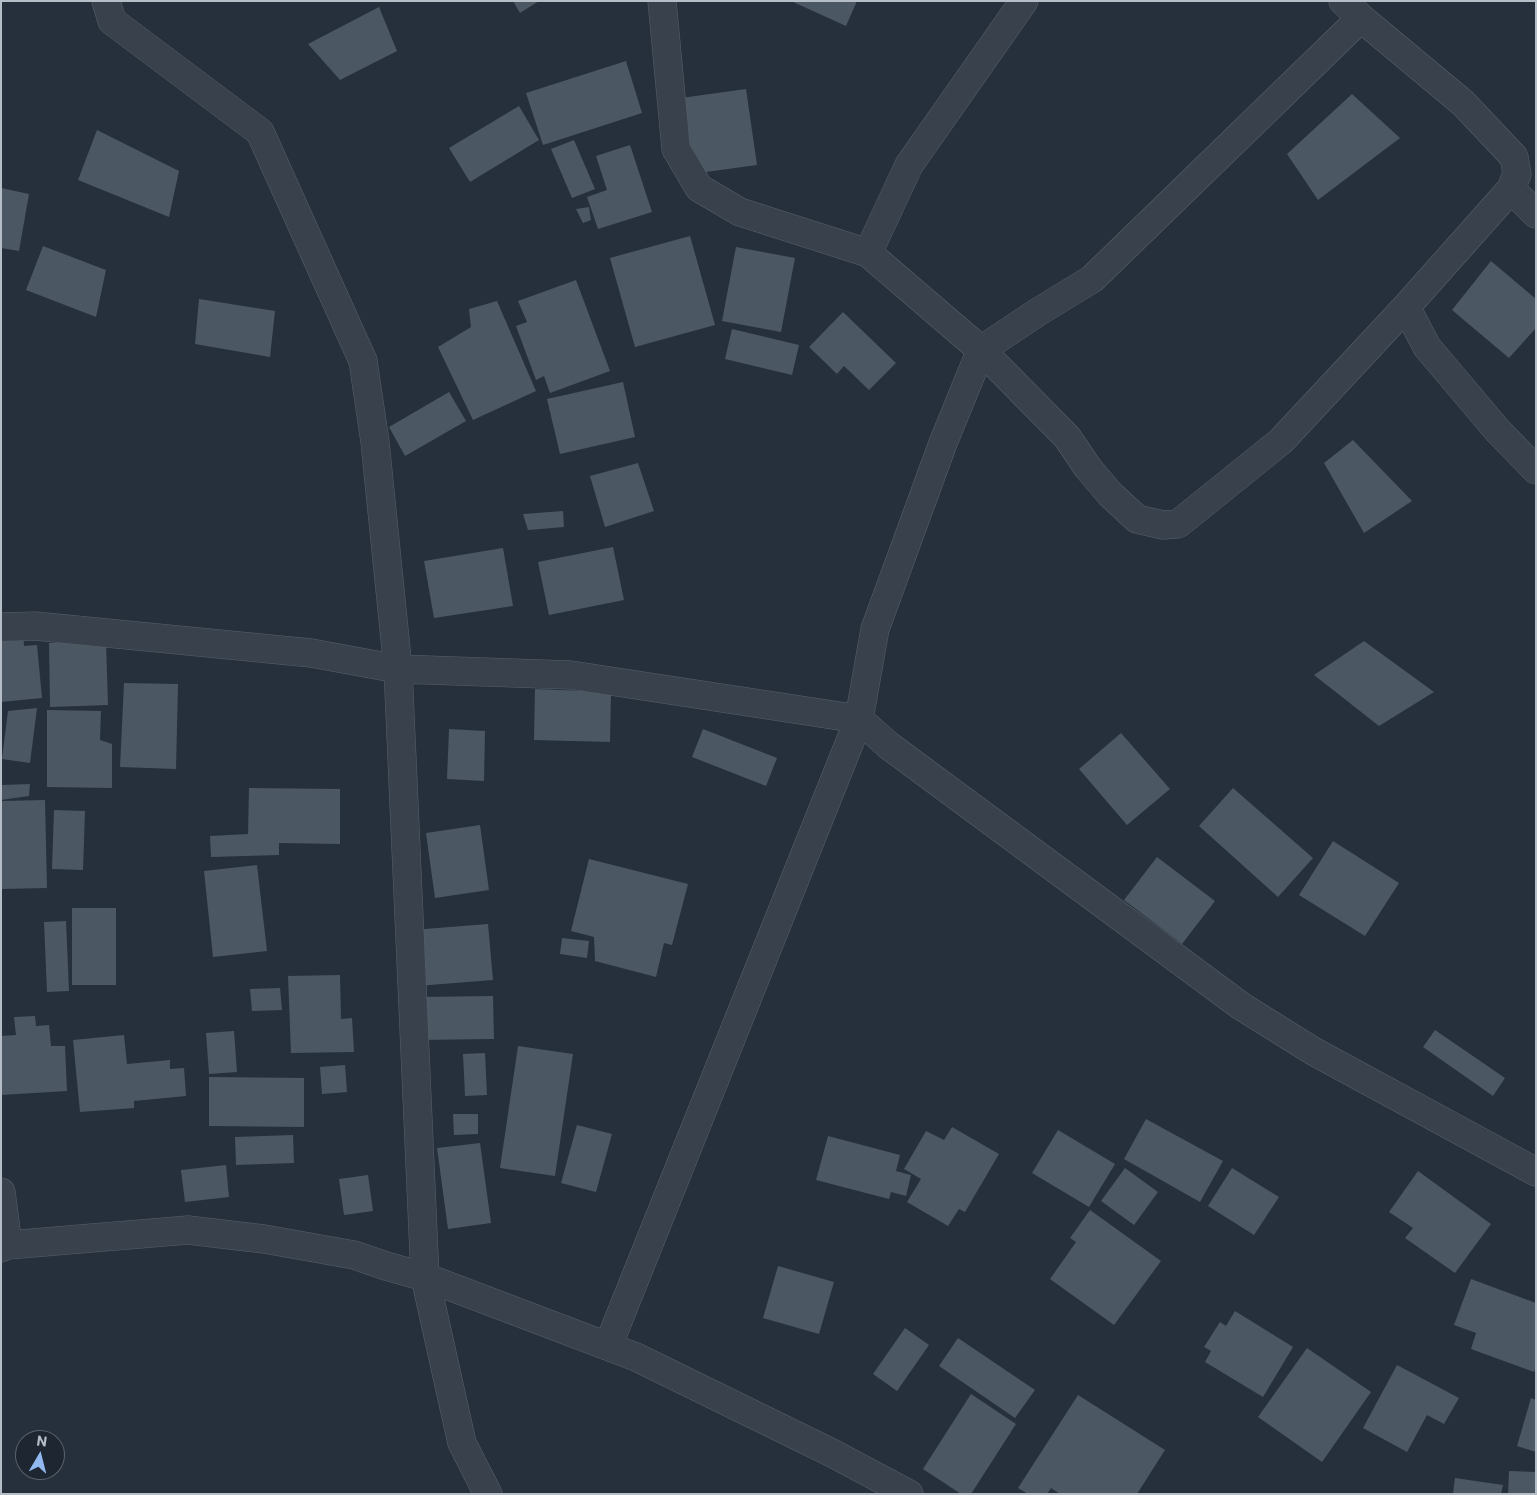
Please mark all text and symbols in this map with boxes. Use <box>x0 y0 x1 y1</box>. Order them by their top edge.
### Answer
north arrow <box>15 1430 65 1480</box>
text: N <box>36 1431 48 1450</box>

